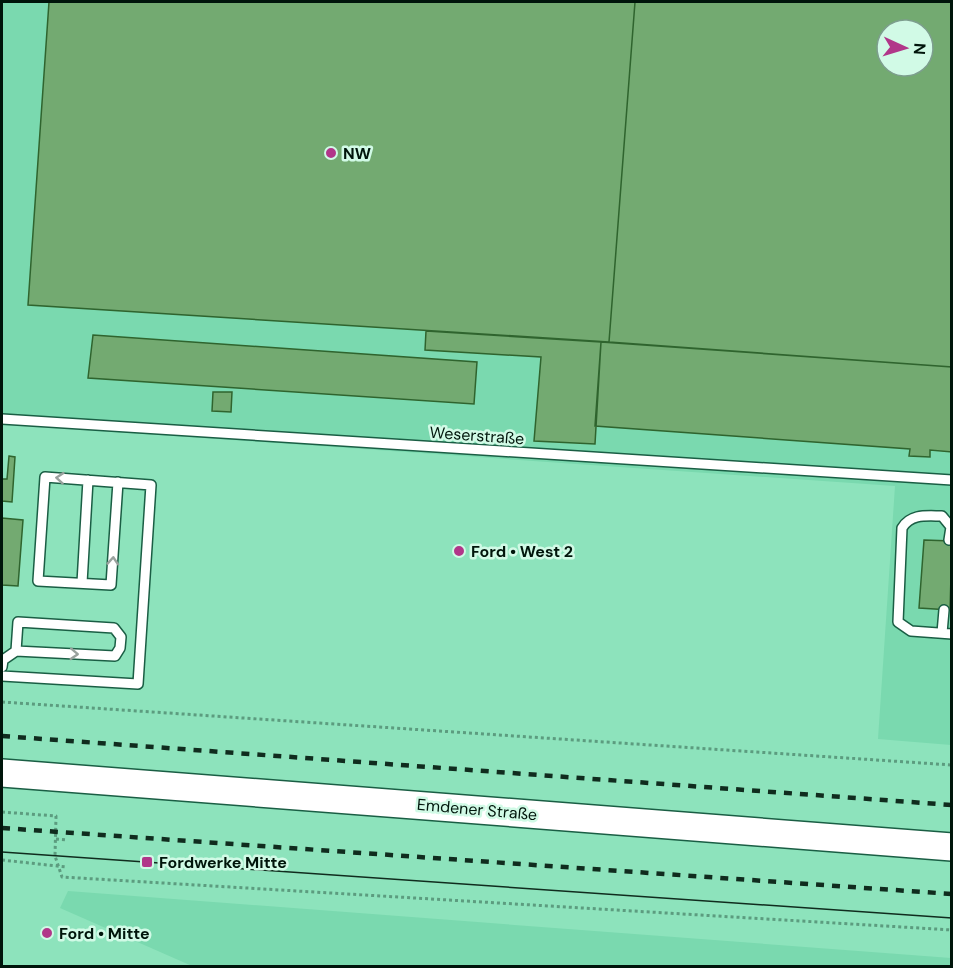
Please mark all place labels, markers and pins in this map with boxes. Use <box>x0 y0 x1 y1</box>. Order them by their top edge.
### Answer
place label: NW <box>343 143 371 164</box>
marker: NW <box>324 146 338 160</box>
place label: Ford • West 2 <box>471 541 573 562</box>
marker: Ford • West 2 <box>452 544 466 558</box>
place label: Fordwerke Mitte <box>159 852 287 873</box>
marker: Fordwerke Mitte <box>140 855 154 869</box>
place label: Ford • Mitte <box>59 923 150 944</box>
marker: Ford • Mitte <box>40 926 54 940</box>

